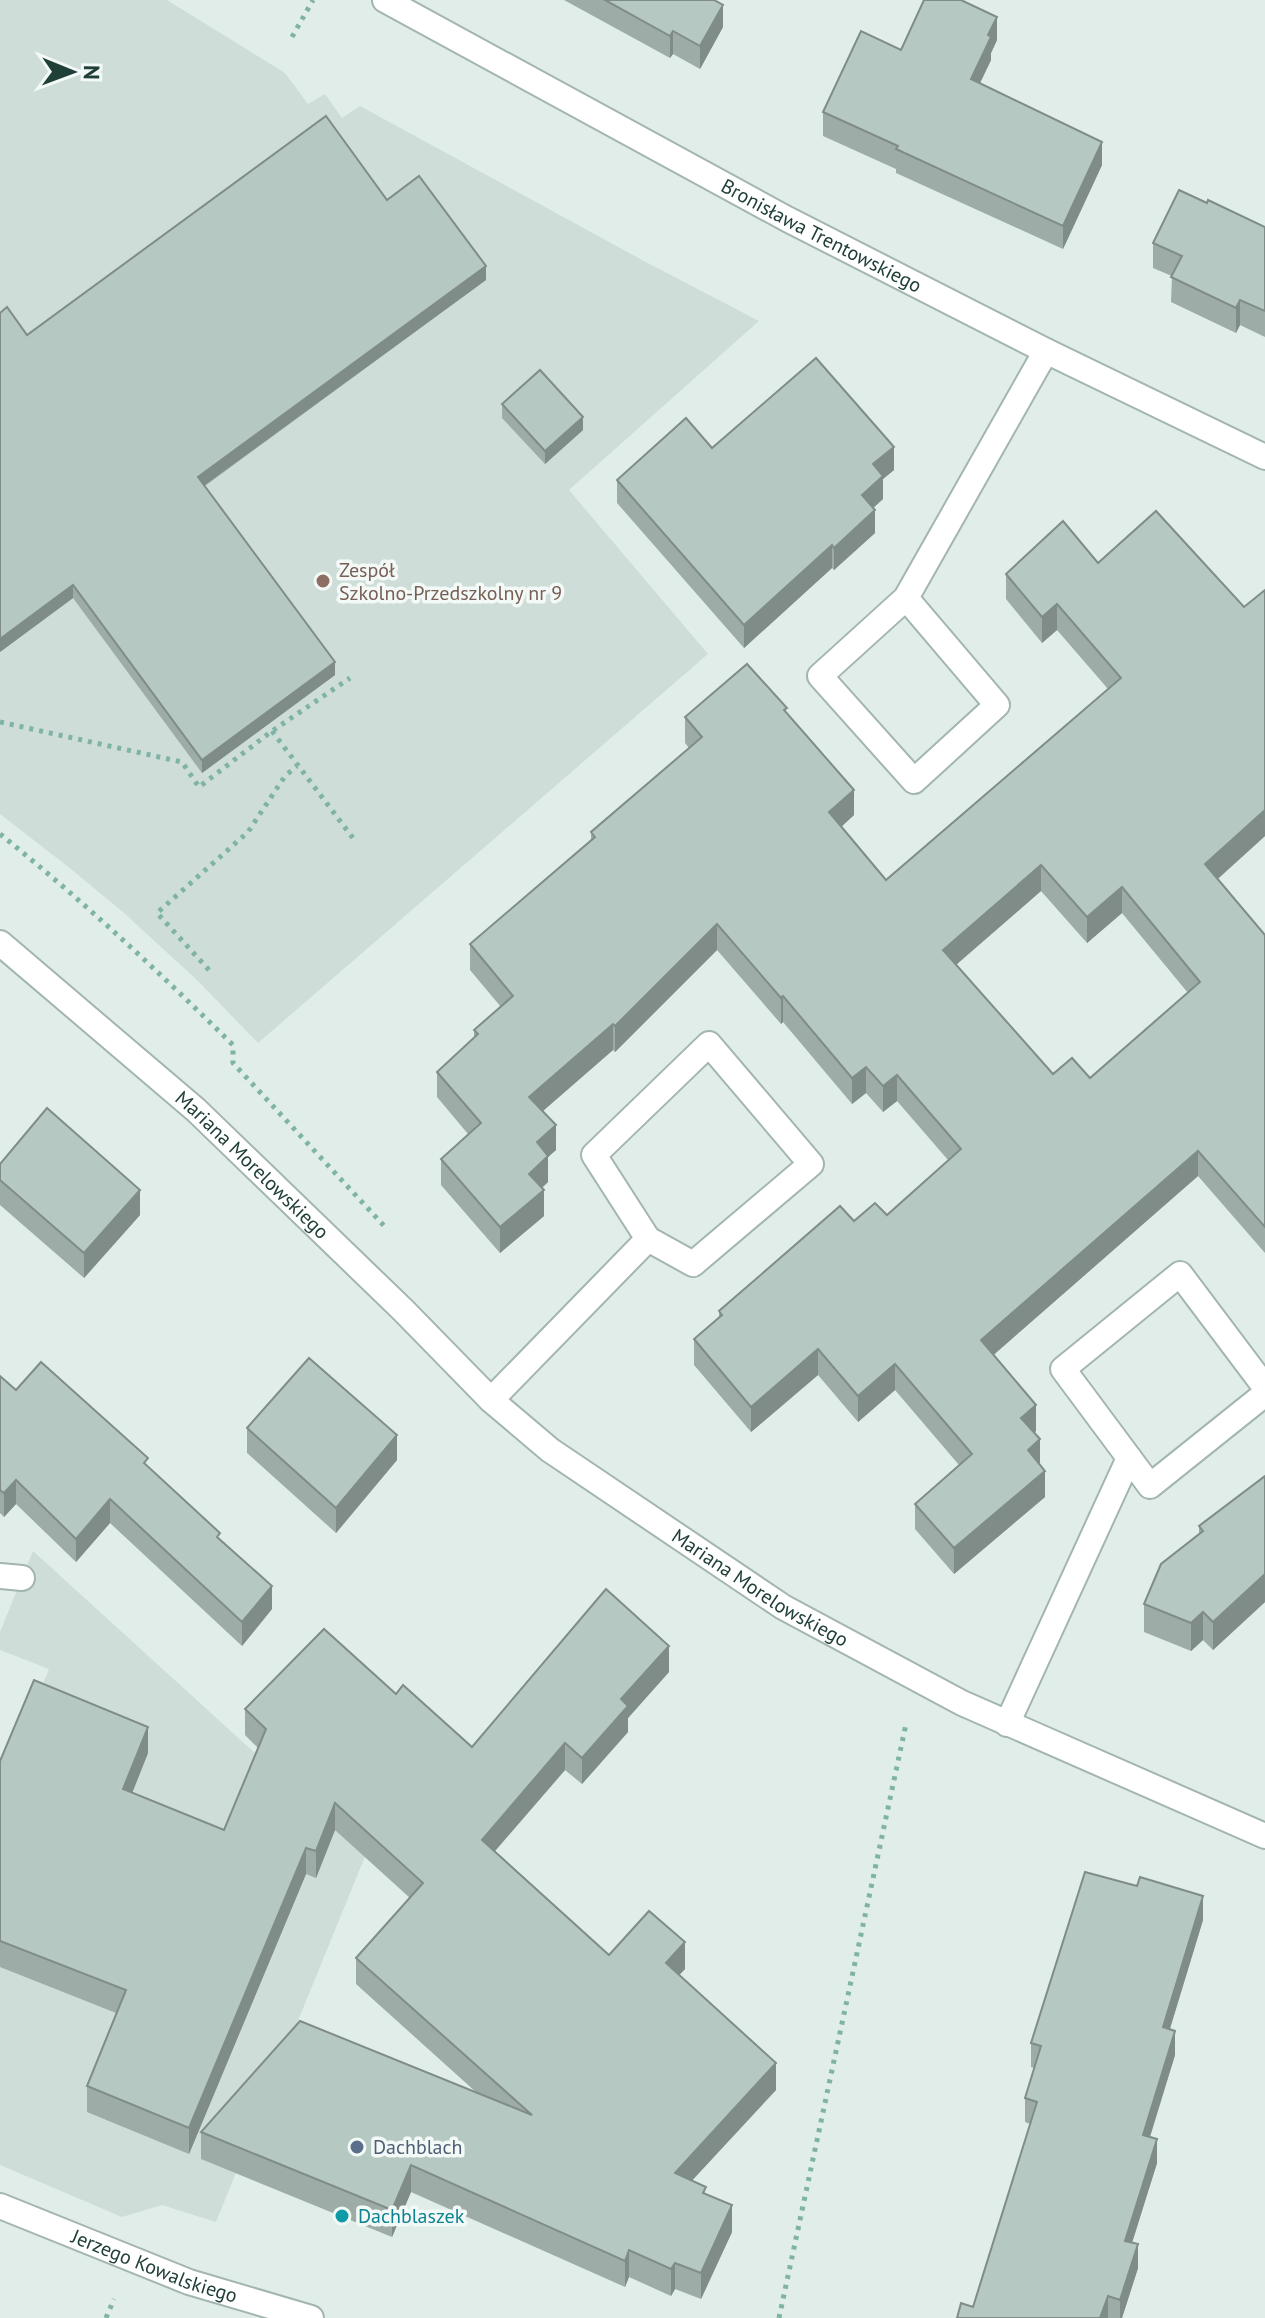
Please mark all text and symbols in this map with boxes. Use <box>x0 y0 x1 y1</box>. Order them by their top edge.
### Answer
north arrow <box>32 32 112 112</box>
text: N <box>78 65 106 80</box>
street label: Bronisława Trentowskiego <box>717 173 926 298</box>
place label: Zespół Szkolno-Przedszkolny nr 9 <box>339 557 562 606</box>
marker: Zespół Szkolno-Przedszkolny nr 9 <box>314 572 332 590</box>
street label: Mariana Morelowskiego <box>170 1085 335 1245</box>
street label: Mariana Morelowskiego <box>667 1523 853 1653</box>
place label: Dachblach <box>373 2134 462 2160</box>
marker: Dachblach <box>348 2138 366 2156</box>
place label: Dachblaszek <box>358 2203 465 2229</box>
marker: Dachblaszek <box>333 2207 351 2225</box>
street label: Jerzego Kowalskiego <box>67 2223 241 2309</box>

